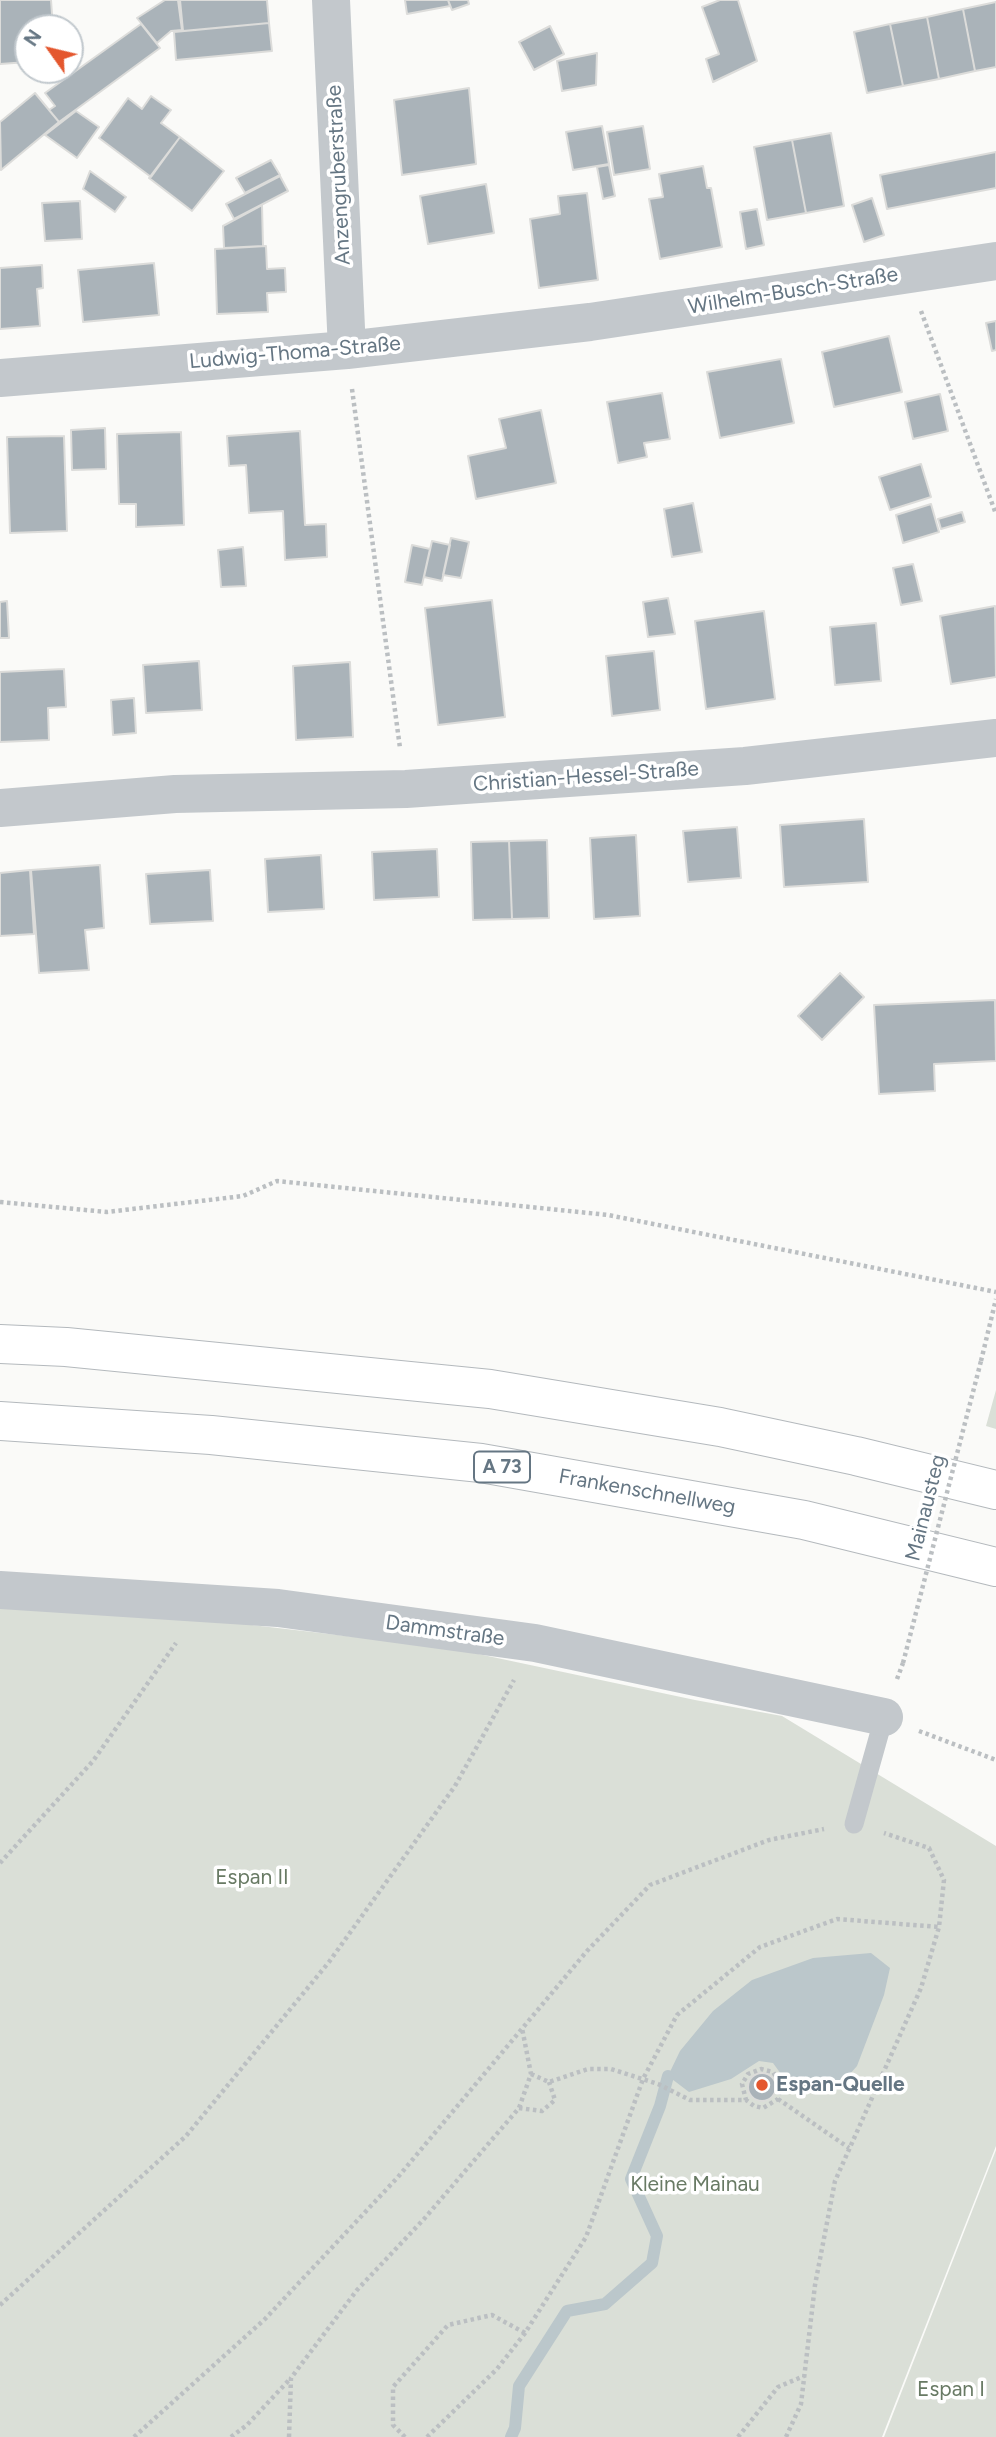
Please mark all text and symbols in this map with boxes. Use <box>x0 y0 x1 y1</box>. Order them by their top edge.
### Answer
north arrow <box>14 14 84 84</box>
text: N <box>19 26 46 51</box>
street label: Anzengruberstraße <box>322 84 356 266</box>
street label: Wilhelm-Busch-Straße <box>686 262 900 320</box>
street label: Ludwig-Thoma-Straße <box>188 331 402 375</box>
street label: Christian-Hessel-Straße <box>472 757 700 797</box>
road number: A 73 <box>474 1452 530 1483</box>
street label: Mainausteg <box>901 1452 951 1564</box>
street label: Frankenschnellweg <box>557 1464 737 1520</box>
street label: Dammstraße <box>384 1610 506 1652</box>
park label: Espan II <box>215 1865 289 1891</box>
place label: Espan-Quelle <box>776 2072 905 2098</box>
marker: Espan-Quelle <box>754 2077 770 2093</box>
park label: Kleine Mainau <box>630 2172 760 2198</box>
park label: Espan I <box>917 2377 985 2403</box>

